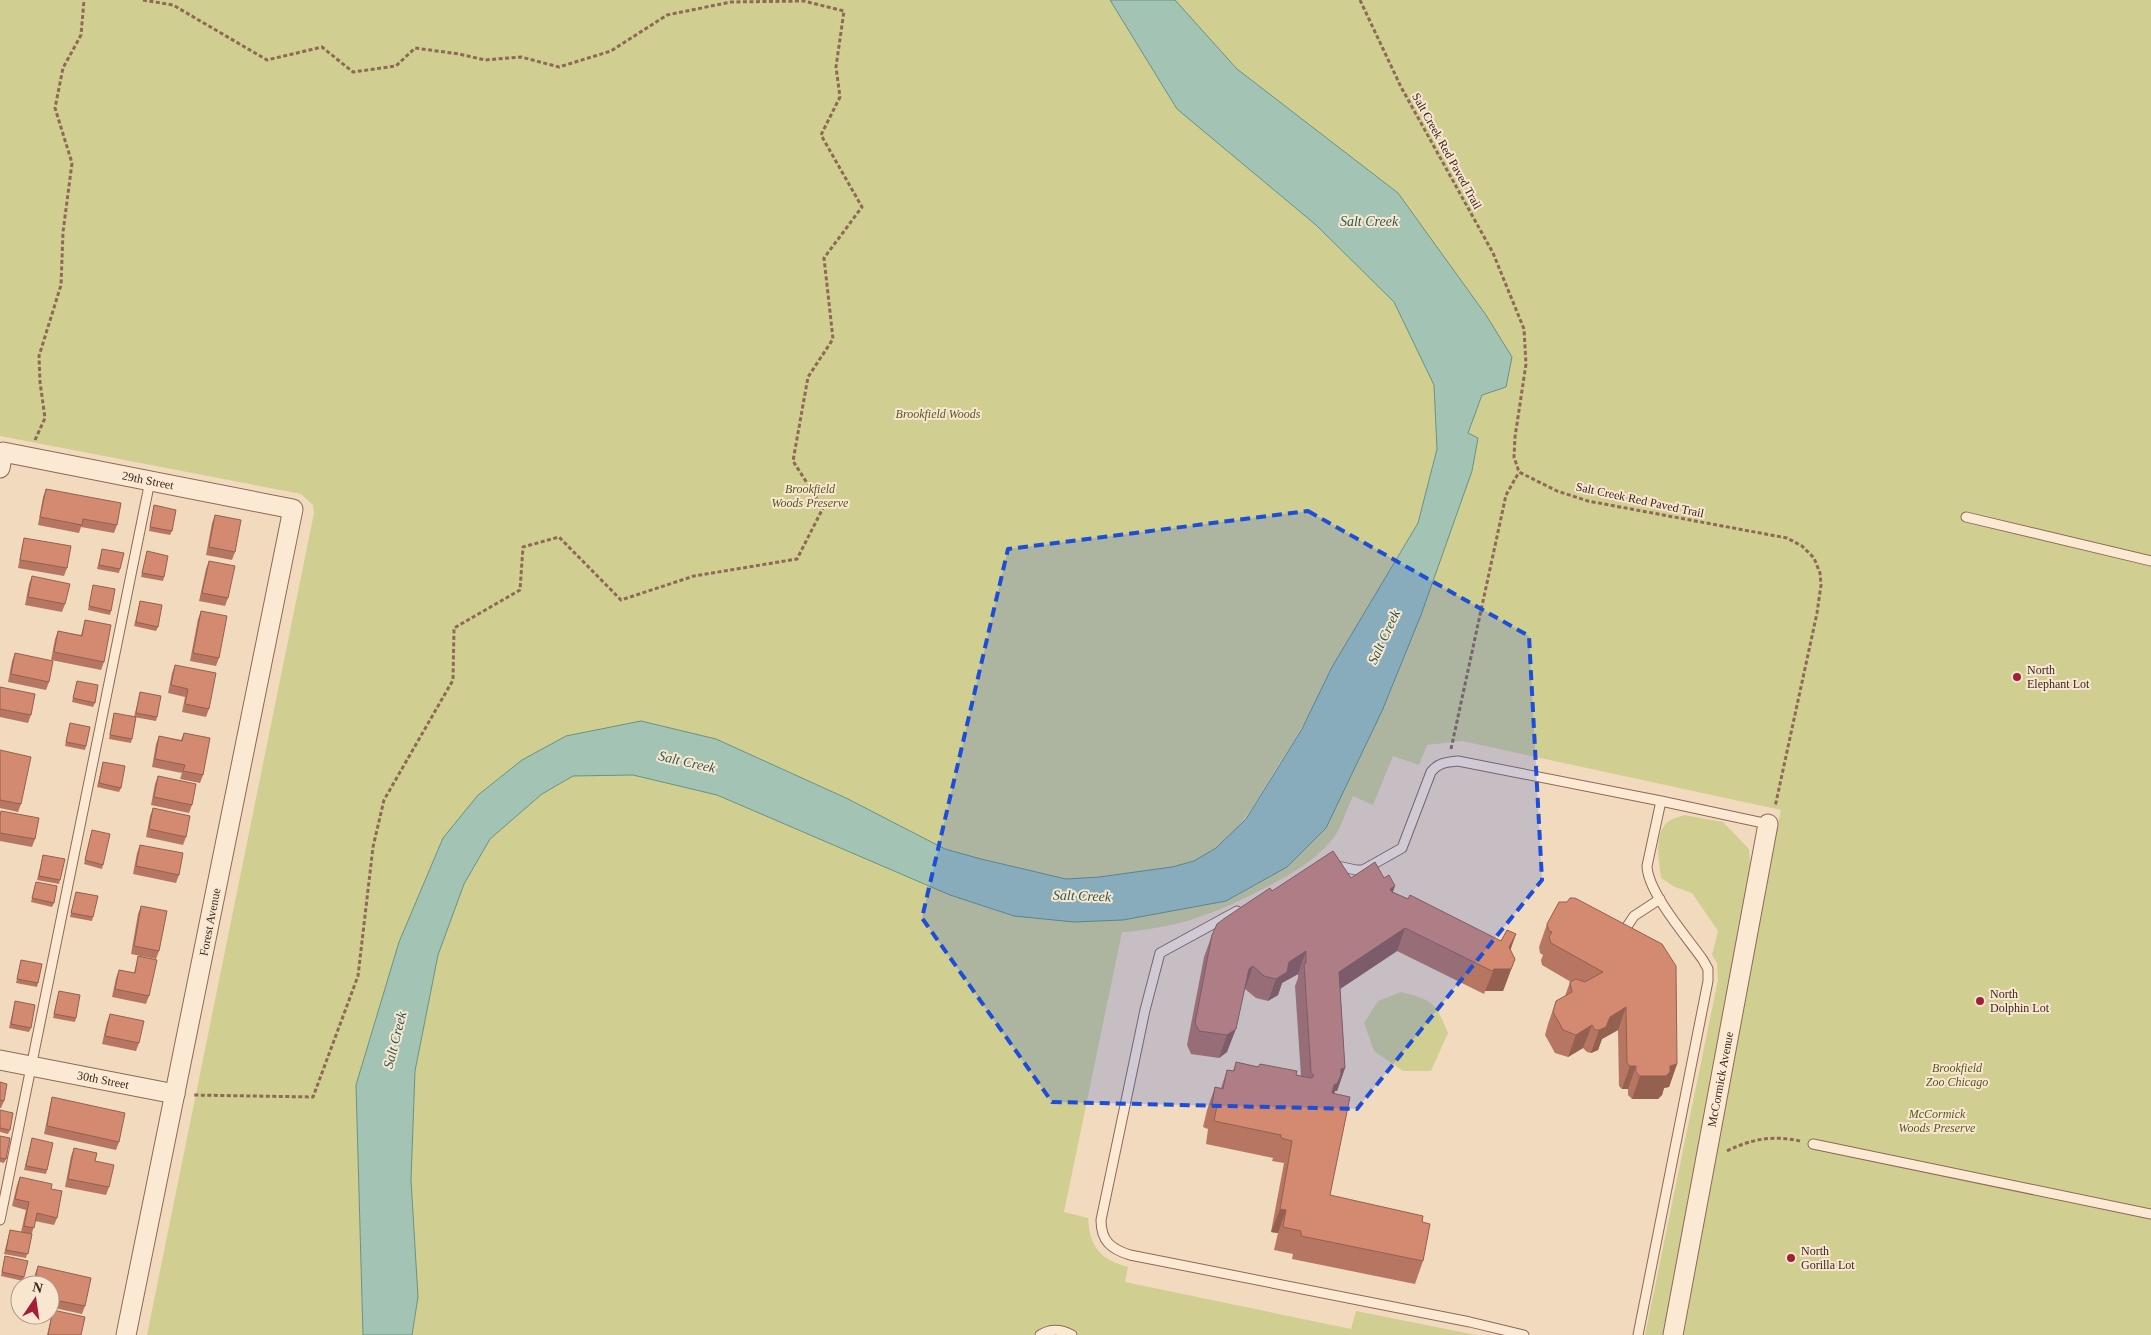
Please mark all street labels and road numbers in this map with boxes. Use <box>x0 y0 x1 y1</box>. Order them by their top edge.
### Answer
street label: Salt Creek Red Paved Trail <box>1409 90 1485 212</box>
street label: 29th Street <box>121 469 176 493</box>
street label: Salt Creek Red Paved Trail <box>1575 480 1706 521</box>
street label: Forest Avenue <box>197 887 223 957</box>
street label: McCormick Avenue <box>1705 1031 1736 1128</box>
street label: 30th Street <box>76 1068 131 1092</box>

